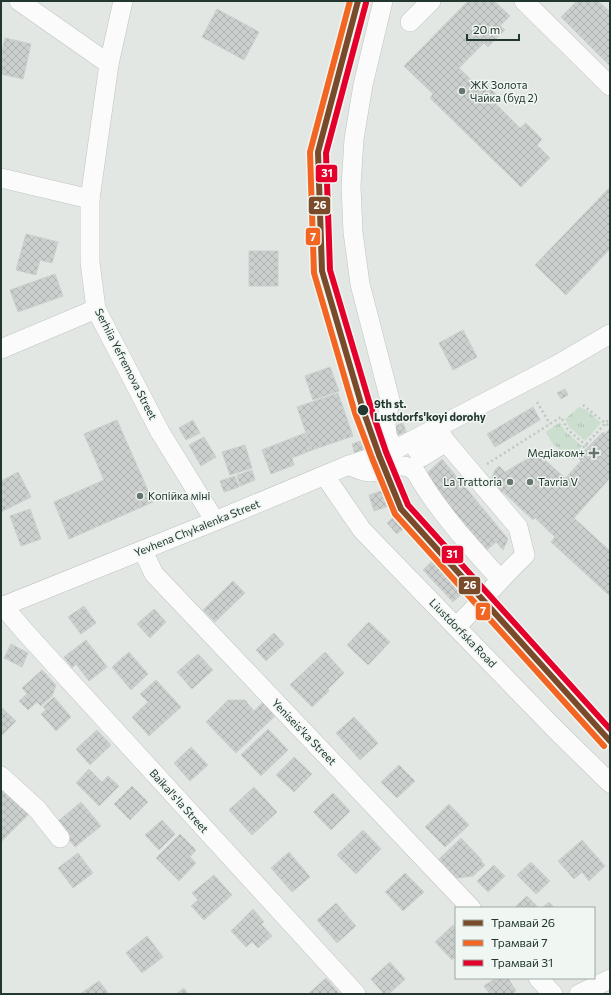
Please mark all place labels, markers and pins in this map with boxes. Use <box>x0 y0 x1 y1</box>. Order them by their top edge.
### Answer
place label: ЖК Золота Чайка (буд 2) <box>470 78 538 104</box>
marker: ЖК Золота Чайка (буд 2) <box>457 86 467 96</box>
place label: 9th st. Lustdorfs'koyi dorohy <box>374 397 486 423</box>
marker: 9th st. Lustdorfs'koyi dorohy <box>356 403 370 417</box>
place label: Медіаком+ <box>527 446 585 459</box>
marker: Медіаком+ <box>588 447 600 459</box>
place label: La Trattoria <box>443 475 502 488</box>
place label: Tavria V <box>538 475 578 488</box>
marker: La Trattoria <box>505 477 515 487</box>
marker: Tavria V <box>525 477 535 487</box>
place label: Копійка міні <box>148 489 211 502</box>
marker: Копійка міні <box>135 491 145 501</box>

